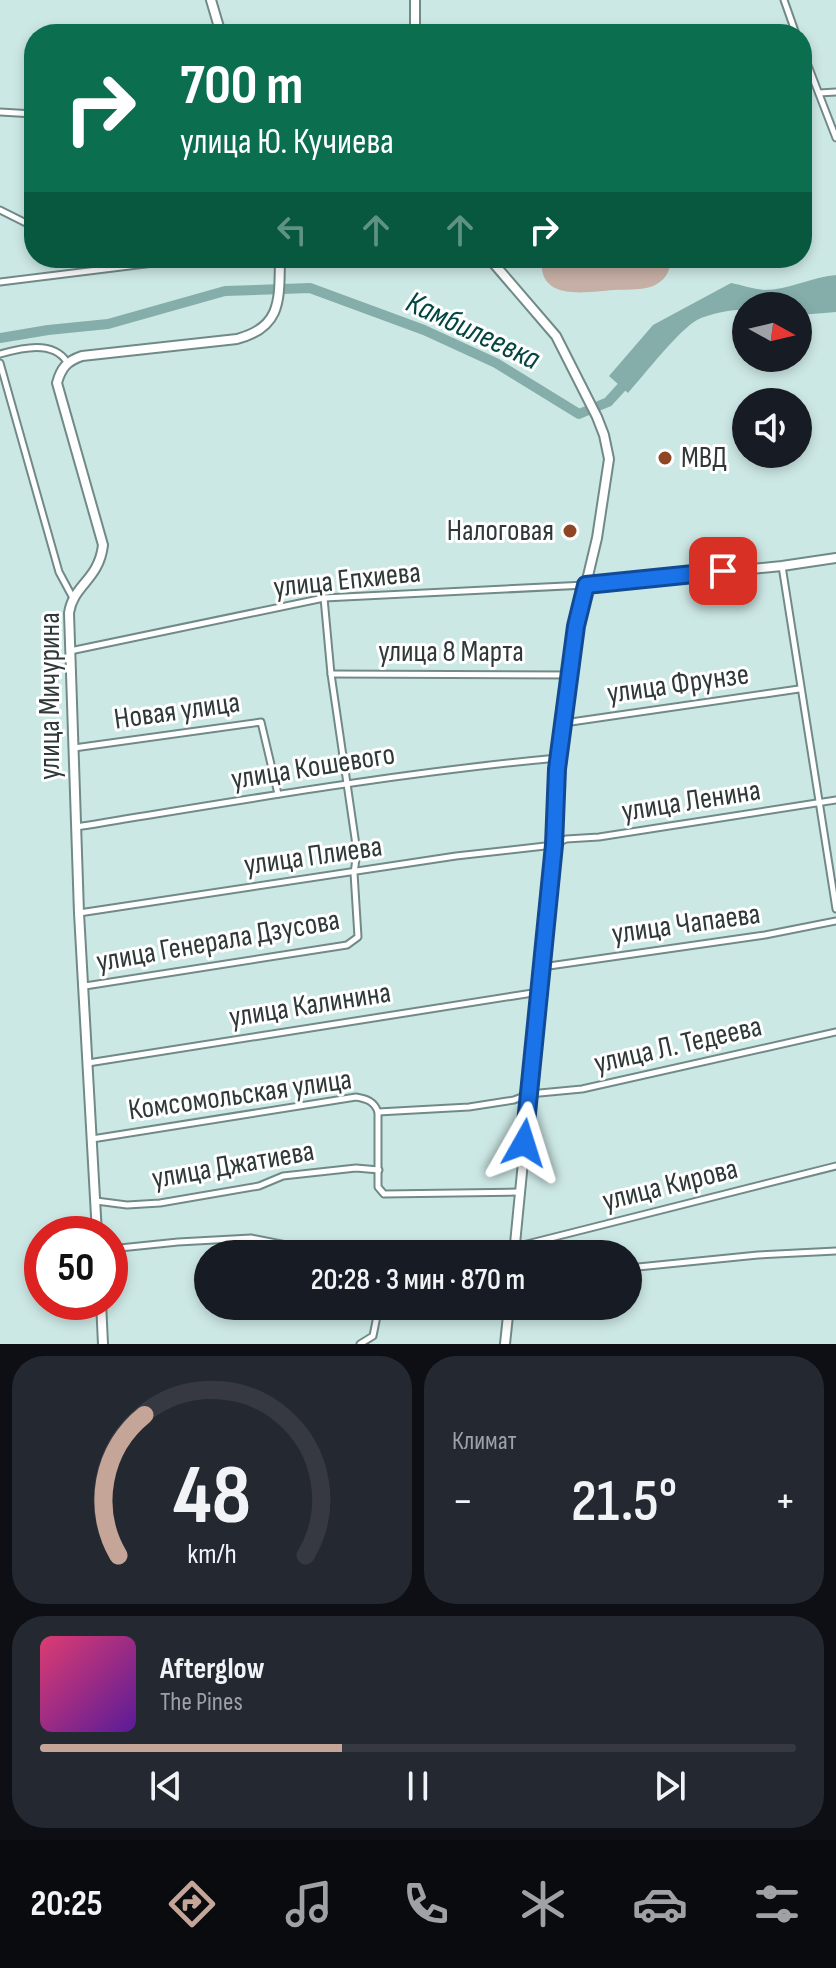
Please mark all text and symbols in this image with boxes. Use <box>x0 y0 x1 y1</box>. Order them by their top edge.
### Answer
text: 700 m <box>180 53 303 120</box>
icon: right <box>48 56 152 160</box>
text: улица Ю. Кучиева <box>180 121 394 164</box>
icon: left <box>270 208 314 252</box>
icon: ahead <box>354 208 398 252</box>
icon: ahead <box>438 208 482 252</box>
icon: right <box>522 208 566 252</box>
water label: Камбилеевка <box>400 283 546 379</box>
north arrow <box>732 292 812 372</box>
map controls <box>732 292 812 468</box>
button: sound <box>732 388 812 468</box>
place label: МВД <box>681 440 727 476</box>
marker: МВД <box>656 449 674 467</box>
place label: Налоговая <box>447 513 554 549</box>
marker: Налоговая <box>561 522 579 540</box>
pin <box>689 537 757 605</box>
icon: arrive <box>701 549 745 593</box>
street label: улица Епхиева <box>272 554 422 606</box>
street label: улица Мичурина <box>32 612 68 780</box>
street label: улица 8 Марта <box>378 634 524 670</box>
street label: улица Фрунзе <box>605 656 751 712</box>
street label: Новая улица <box>112 684 242 738</box>
street label: улица Кошевого <box>228 736 398 798</box>
street label: улица Ленина <box>619 772 763 830</box>
street label: улица Плиева <box>242 828 384 884</box>
street label: улица Чапаева <box>610 896 762 952</box>
street label: улица Генерала Дзусова <box>93 902 343 980</box>
street label: улица Калинина <box>227 974 393 1036</box>
street label: улица Л. Тедеева <box>591 1008 765 1082</box>
street label: Комсомольская улица <box>126 1061 354 1129</box>
position arrow <box>482 1101 566 1185</box>
street label: улица Джатиева <box>149 1133 317 1197</box>
street label: улица Кирова <box>599 1151 741 1219</box>
speed limit sign: 50 <box>24 1216 128 1320</box>
text: 20:28 · 3 мин · 870 m <box>311 1262 525 1298</box>
text: Климат <box>452 1426 516 1457</box>
text: 48 <box>173 1447 251 1547</box>
text: 21.5° <box>571 1466 677 1538</box>
text: − <box>452 1475 474 1528</box>
text: + <box>774 1475 796 1528</box>
text: km/h <box>187 1537 237 1572</box>
text: Afterglow <box>160 1651 265 1687</box>
text: The Pines <box>160 1687 243 1718</box>
icon: previous <box>144 1764 188 1808</box>
icon: pause <box>396 1764 440 1808</box>
icon: next <box>648 1764 692 1808</box>
icon: directions <box>164 1876 220 1932</box>
icon: music <box>281 1876 337 1932</box>
icon: phone <box>398 1876 454 1932</box>
icon: climate <box>515 1876 571 1932</box>
icon: car <box>632 1876 688 1932</box>
icon: filters <box>749 1876 805 1932</box>
text: 20:25 <box>31 1883 103 1926</box>

